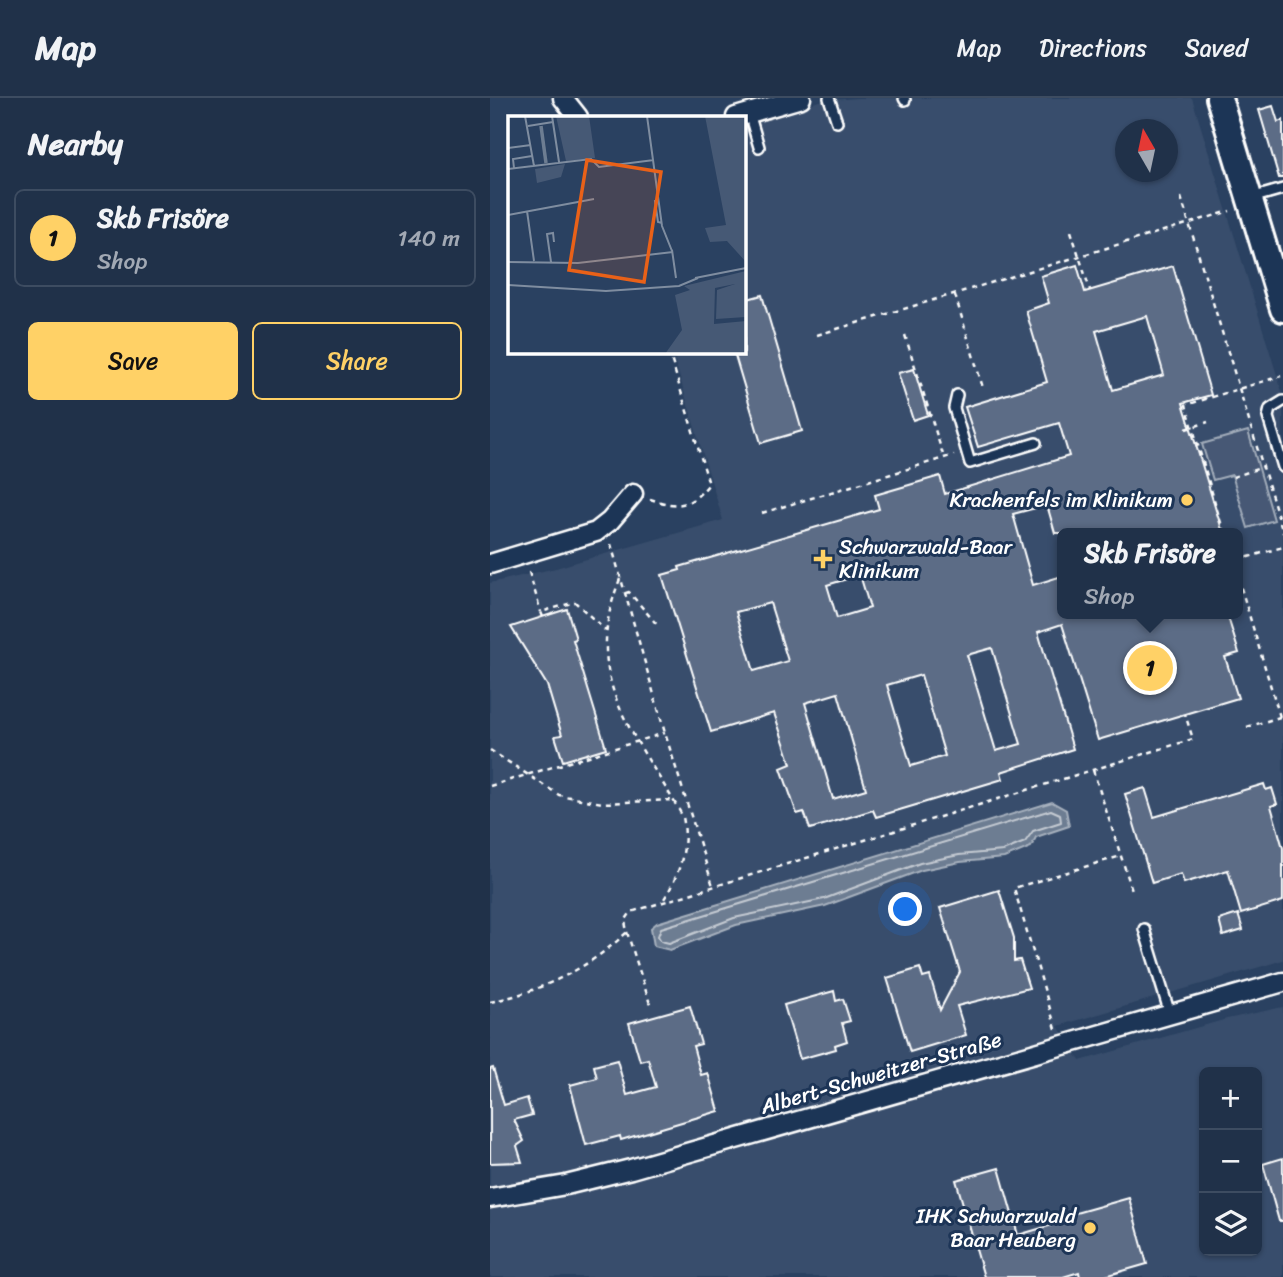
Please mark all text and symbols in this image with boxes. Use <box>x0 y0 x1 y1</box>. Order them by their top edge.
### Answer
text: Map <box>35 19 96 77</box>
text: Map <box>957 27 1001 69</box>
text: Directions <box>1039 27 1147 69</box>
text: Saved <box>1185 27 1248 69</box>
inset map <box>508 116 746 354</box>
text: Nearby <box>28 117 123 171</box>
north arrow <box>1115 119 1178 182</box>
text: Skb Frisöre <box>97 195 229 241</box>
text: 1 <box>48 218 58 259</box>
text: 140 m <box>398 218 460 259</box>
text: Shop <box>97 241 147 282</box>
button: Save <box>28 322 238 400</box>
button: Share <box>252 322 462 400</box>
place label: Krachenfels im Klinikum <box>950 481 1173 519</box>
marker: Krachenfels im Klinikum <box>1179 492 1195 508</box>
place label: Schwarzwald-Baar Klinikum <box>839 528 1013 590</box>
popup <box>1057 528 1243 619</box>
text: Skb Frisöre <box>1084 530 1216 576</box>
marker: Schwarzwald-Baar Klinikum <box>813 549 833 569</box>
text: Shop <box>1084 576 1134 617</box>
pin: 1 <box>1127 642 1173 694</box>
your location <box>888 892 922 926</box>
street label: Albert-Schweitzer-Straße <box>755 1020 1006 1126</box>
map controls <box>1199 1067 1262 1256</box>
button: + <box>1199 1067 1262 1130</box>
button: − <box>1199 1130 1262 1193</box>
button: layers <box>1199 1193 1262 1256</box>
place label: IHK Schwarzwald Baar Heuberg <box>915 1197 1078 1259</box>
marker: IHK Schwarzwald Baar Heuberg <box>1082 1220 1098 1236</box>

